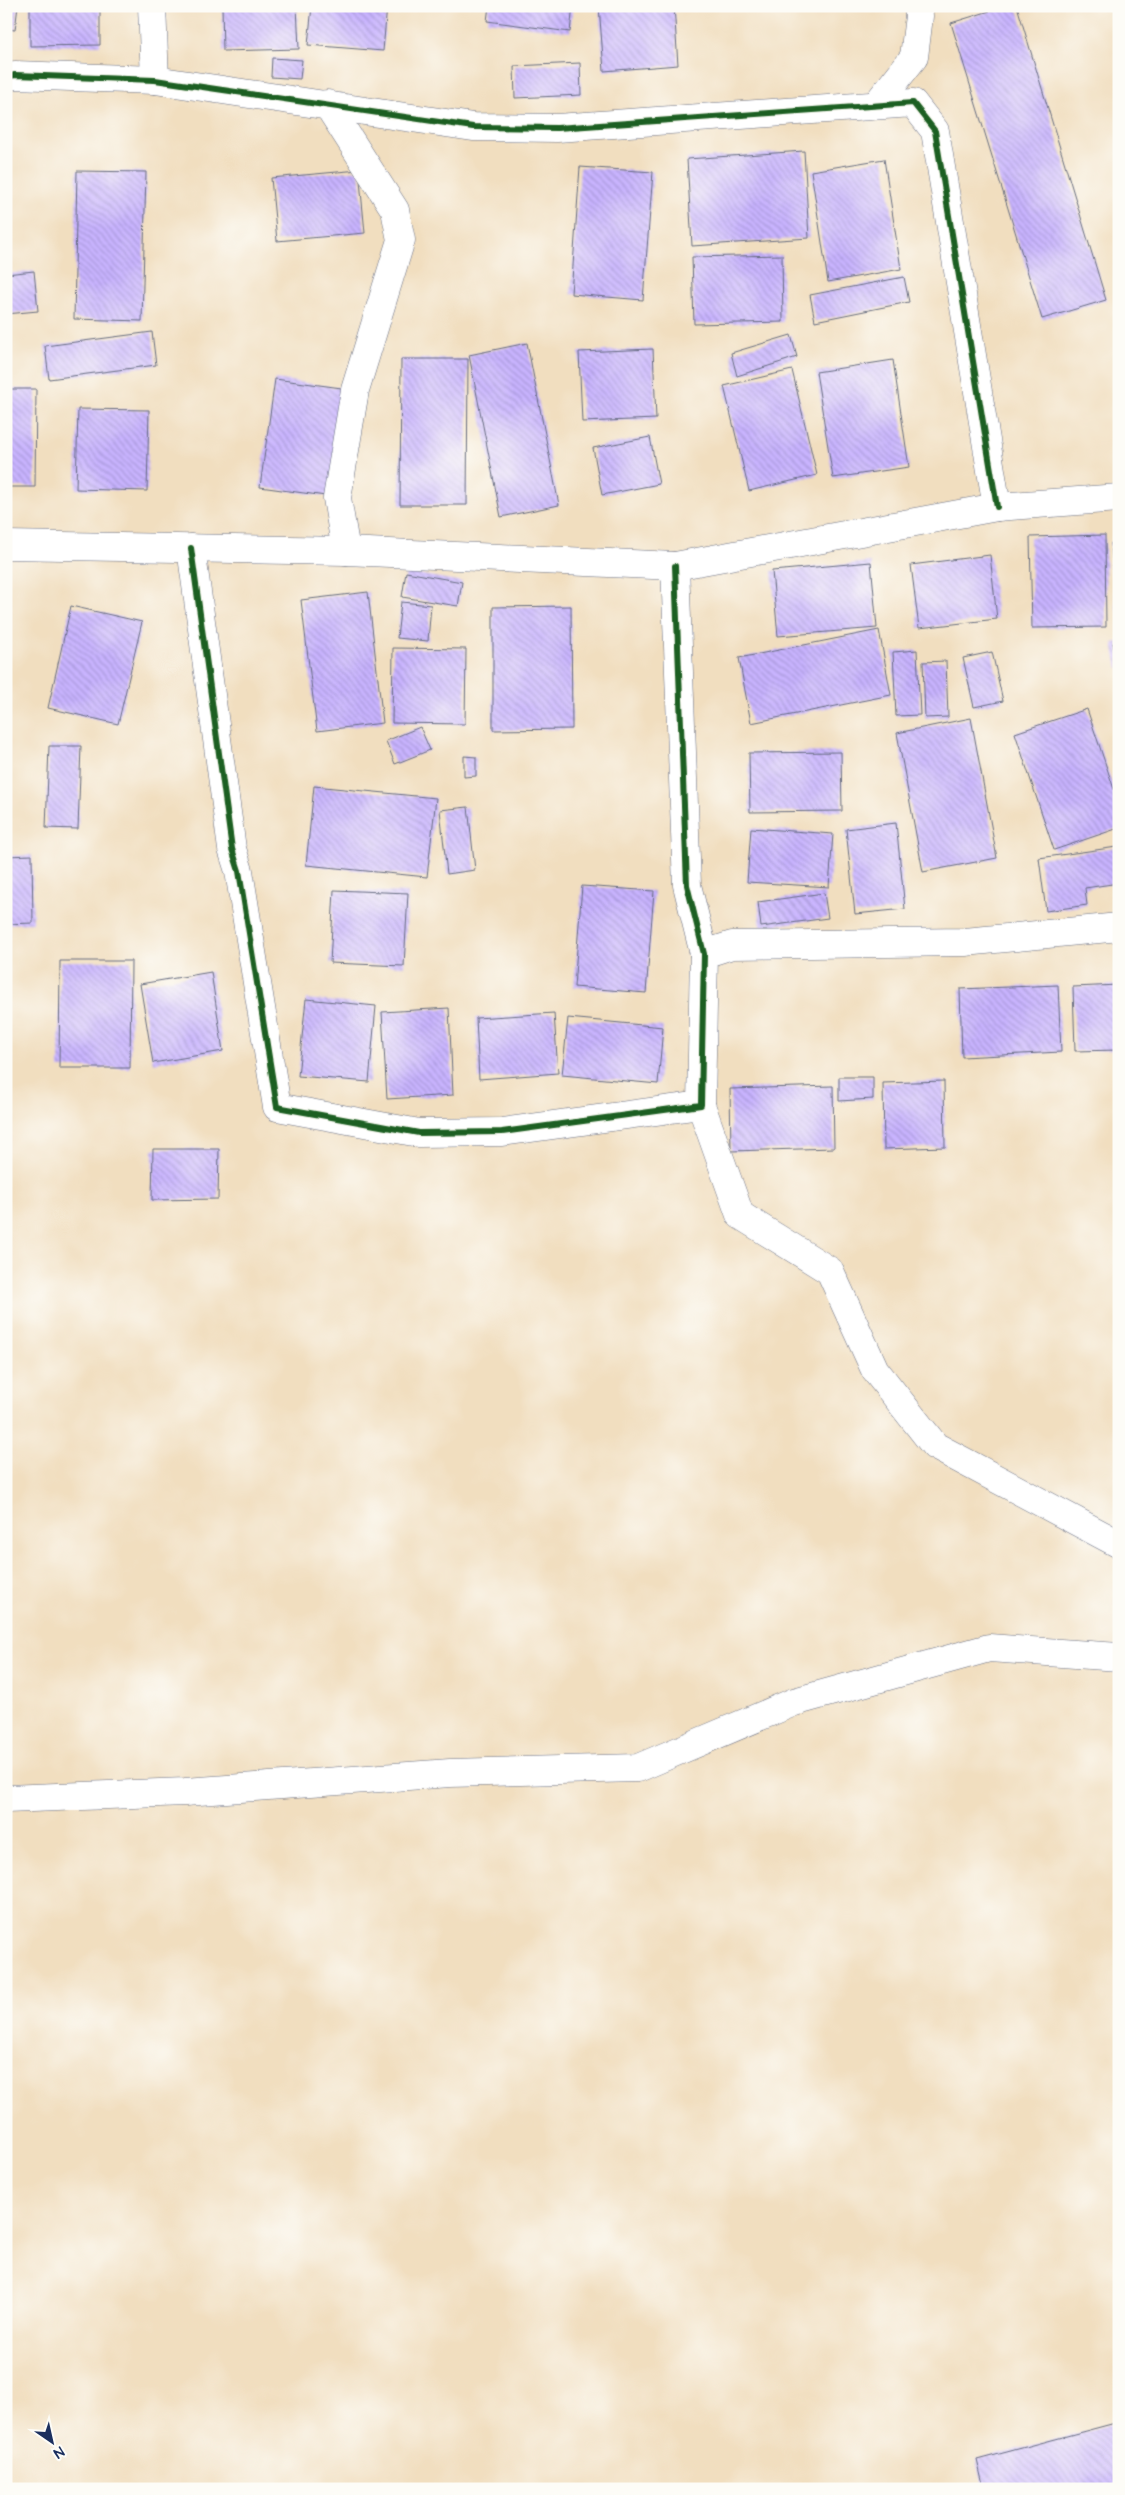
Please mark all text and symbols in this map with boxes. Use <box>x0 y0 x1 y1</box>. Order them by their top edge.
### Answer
north arrow <box>28 2418 78 2468</box>
text: N <box>49 2441 68 2463</box>

